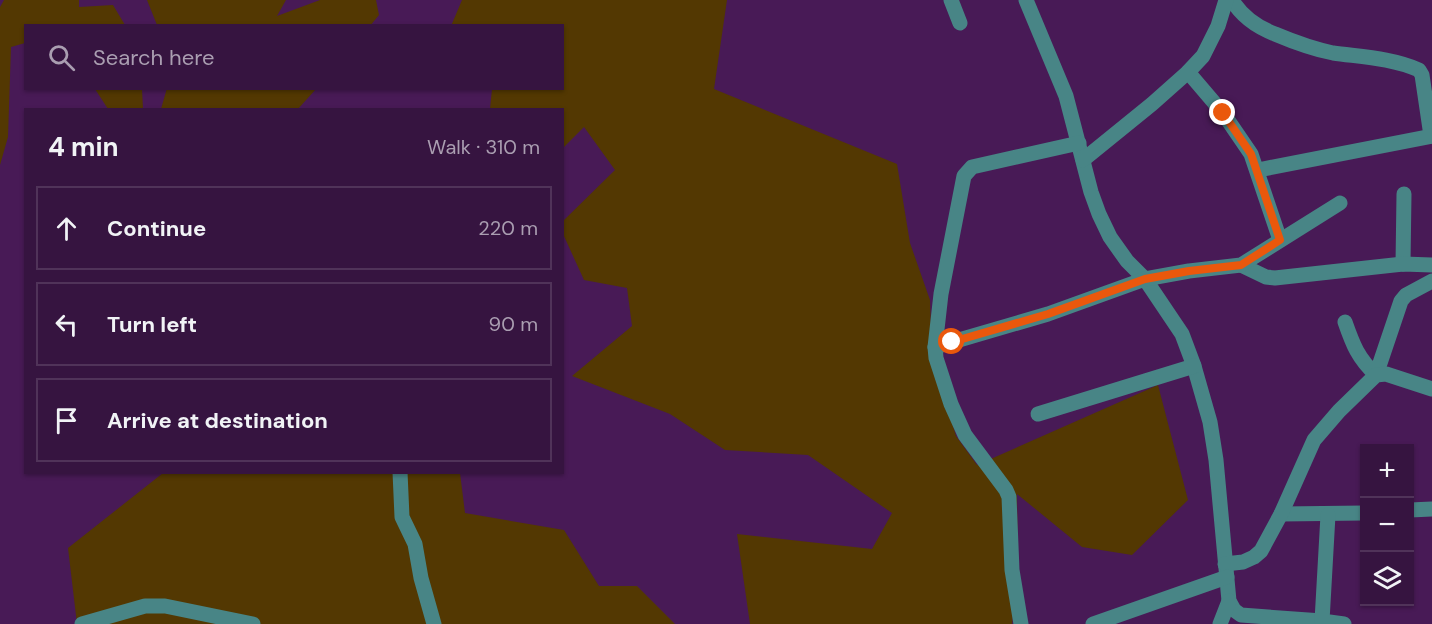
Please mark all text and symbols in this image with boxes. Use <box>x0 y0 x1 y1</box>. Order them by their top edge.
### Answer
search box <box>24 24 564 90</box>
icon: search <box>45 41 78 74</box>
text: Search here <box>93 43 214 72</box>
route end <box>1209 99 1235 125</box>
text: 4 min <box>48 130 119 164</box>
text: Walk · 310 m <box>427 134 540 160</box>
icon: ahead <box>50 212 83 245</box>
text: Continue <box>107 214 206 243</box>
text: 220 m <box>478 215 538 241</box>
icon: left <box>50 308 83 341</box>
text: Turn left <box>107 310 197 339</box>
text: 90 m <box>489 311 538 337</box>
route start <box>938 328 964 354</box>
icon: arrive <box>50 404 83 437</box>
text: Arrive at destination <box>107 406 328 435</box>
map controls <box>1360 444 1414 606</box>
button: + <box>1360 444 1414 498</box>
button: − <box>1360 498 1414 552</box>
button: layers <box>1360 552 1414 606</box>

